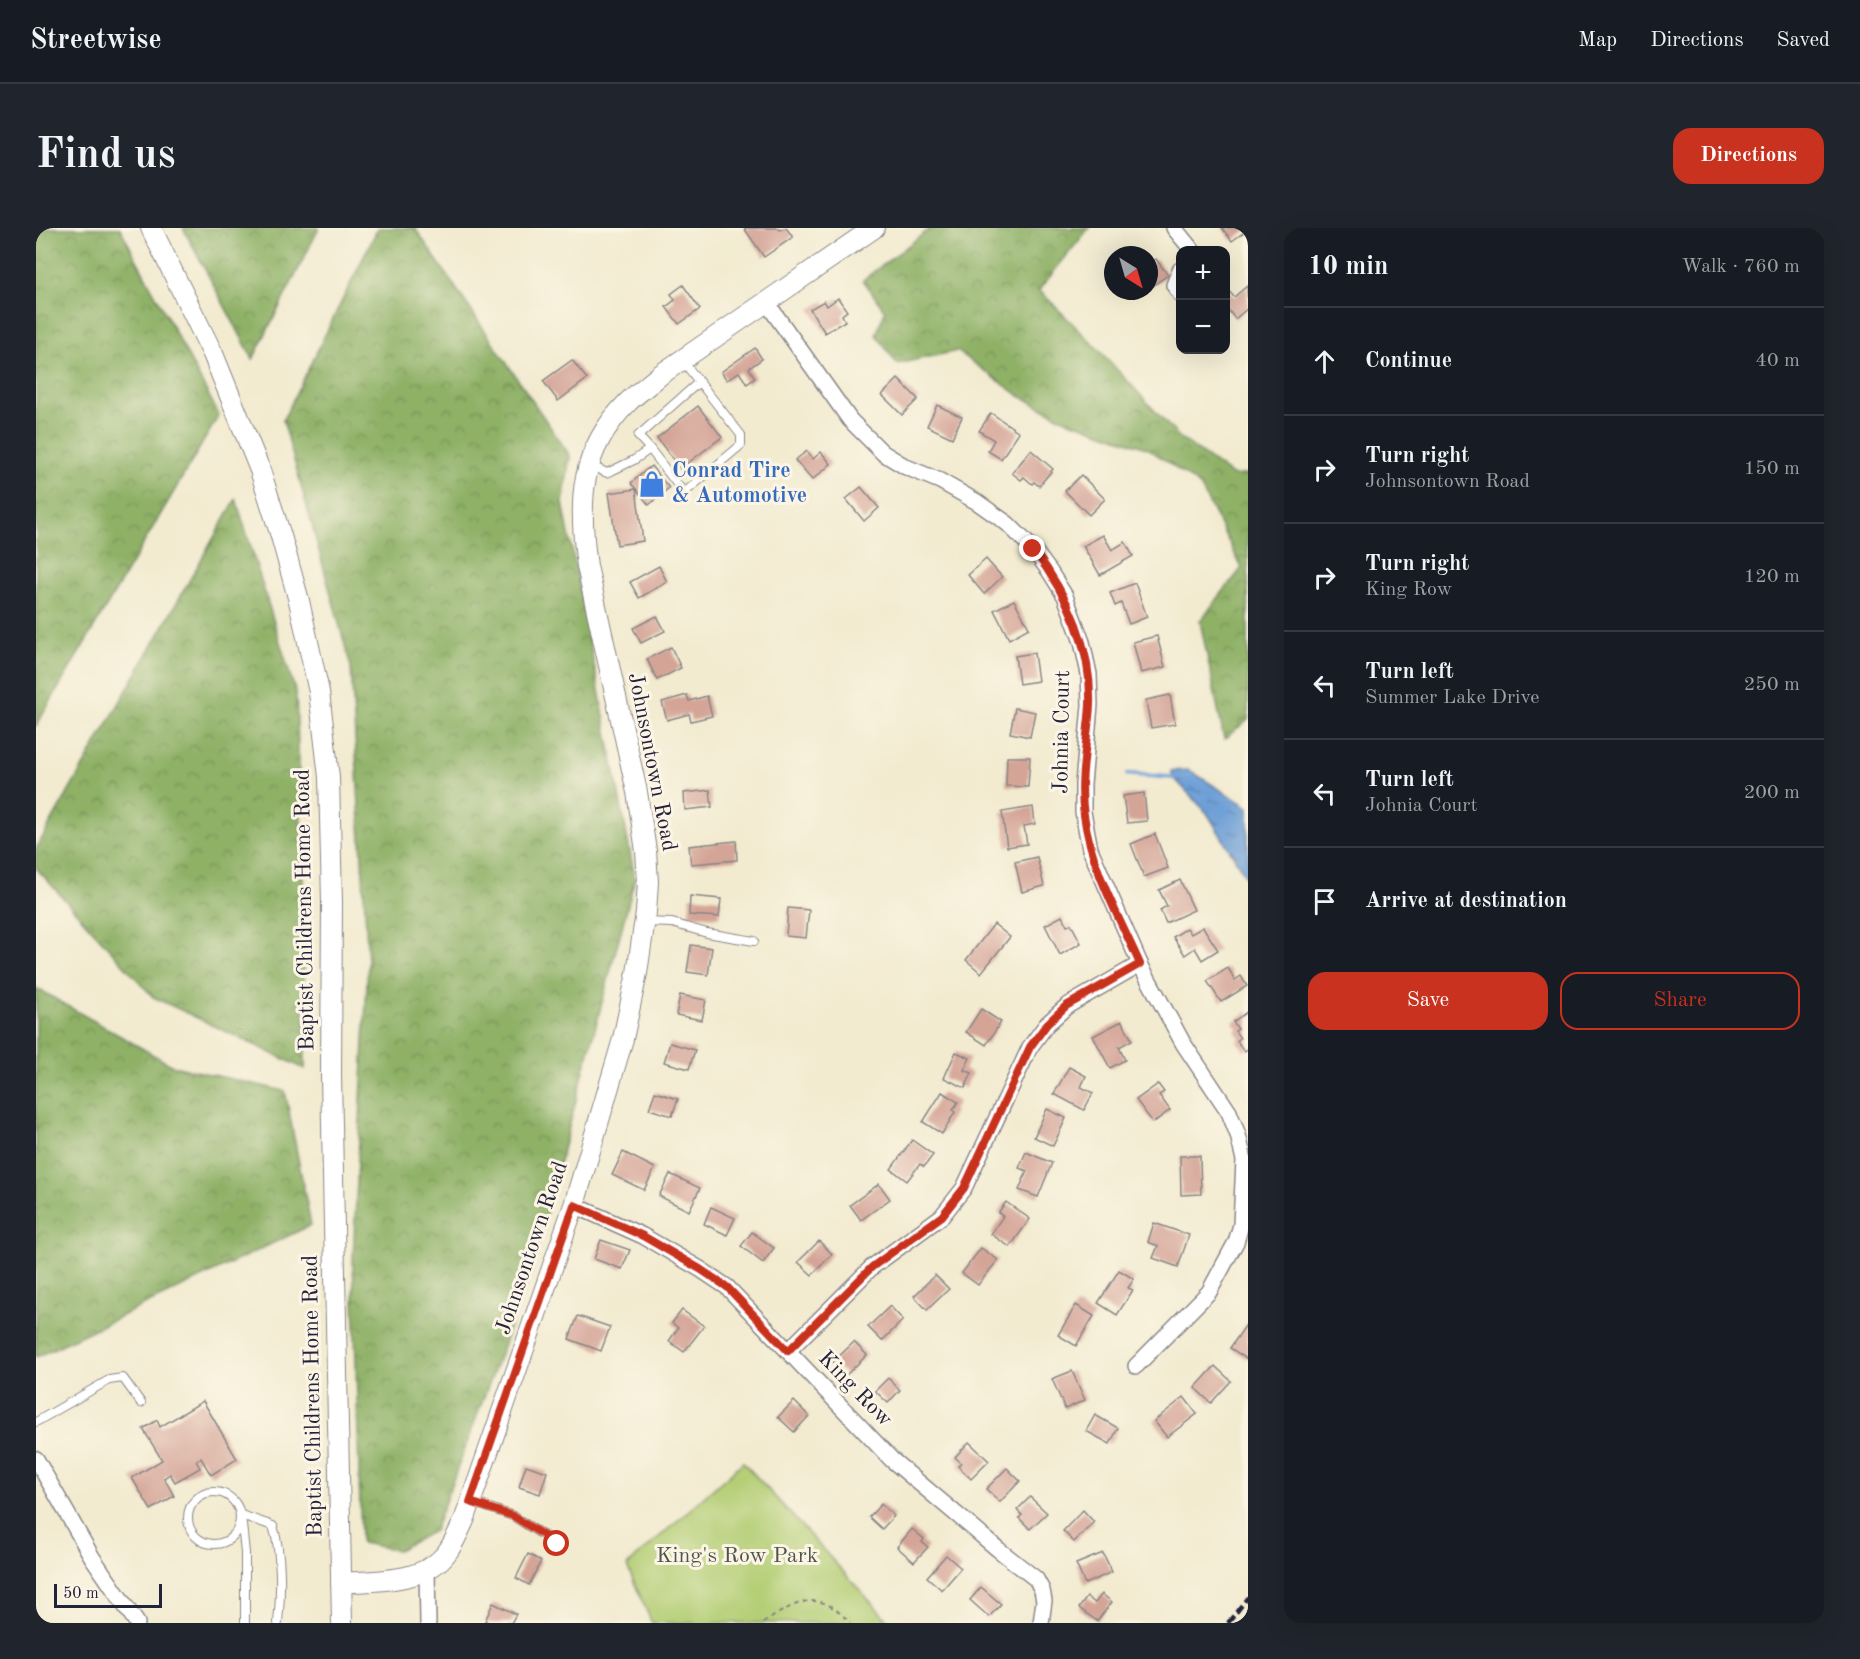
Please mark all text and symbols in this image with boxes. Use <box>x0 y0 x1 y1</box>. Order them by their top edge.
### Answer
text: Streetwise <box>30 27 162 55</box>
text: Map <box>1578 30 1617 51</box>
text: Directions <box>1650 30 1744 51</box>
text: Saved <box>1777 30 1830 51</box>
button: Directions <box>1673 128 1824 184</box>
text: Find us <box>36 135 175 177</box>
north arrow <box>1104 246 1158 300</box>
map controls <box>1176 246 1230 354</box>
button: + <box>1176 246 1230 300</box>
text: 10 min <box>1308 254 1388 280</box>
text: Walk · 760 m <box>1681 257 1800 277</box>
button: − <box>1176 300 1230 354</box>
icon: ahead <box>1308 345 1341 378</box>
text: Continue <box>1365 350 1452 372</box>
text: 40 m <box>1755 351 1800 371</box>
text: Turn right <box>1365 445 1469 467</box>
icon: right <box>1308 453 1341 486</box>
text: 150 m <box>1744 459 1800 479</box>
place label: Conrad Tire & Automotive <box>672 460 807 507</box>
shop icon: Conrad Tire & Automotive <box>637 469 667 499</box>
text: Johnsontown Road <box>1365 472 1530 492</box>
route end <box>1019 535 1045 561</box>
text: Turn right <box>1365 553 1469 575</box>
icon: right <box>1308 561 1341 594</box>
text: 120 m <box>1744 567 1800 587</box>
text: King Row <box>1365 580 1452 600</box>
text: Turn left <box>1365 661 1454 683</box>
icon: left <box>1308 669 1341 702</box>
street label: Johnia Court <box>1050 670 1074 794</box>
street label: Johnsontown Road <box>624 671 680 853</box>
text: 250 m <box>1744 675 1800 695</box>
text: Summer Lake Drive <box>1365 688 1539 708</box>
street label: Baptist Childrens Home Road <box>292 769 318 1051</box>
text: Turn left <box>1365 769 1454 791</box>
icon: left <box>1308 777 1341 810</box>
text: 200 m <box>1744 783 1800 803</box>
text: Johnia Court <box>1365 796 1477 816</box>
icon: arrive <box>1308 885 1341 918</box>
text: Arrive at destination <box>1365 890 1567 912</box>
button: Save <box>1308 972 1548 1030</box>
button: Share <box>1560 972 1800 1030</box>
street label: Johnsontown Road <box>492 1159 572 1337</box>
street label: Baptist Childrens Home Road <box>300 1255 326 1537</box>
street label: King Row <box>814 1347 896 1431</box>
route start <box>543 1530 569 1556</box>
park label: King's Row Park <box>656 1545 818 1567</box>
scale bar <box>54 1581 162 1608</box>
text: 50 m <box>63 1586 99 1602</box>

